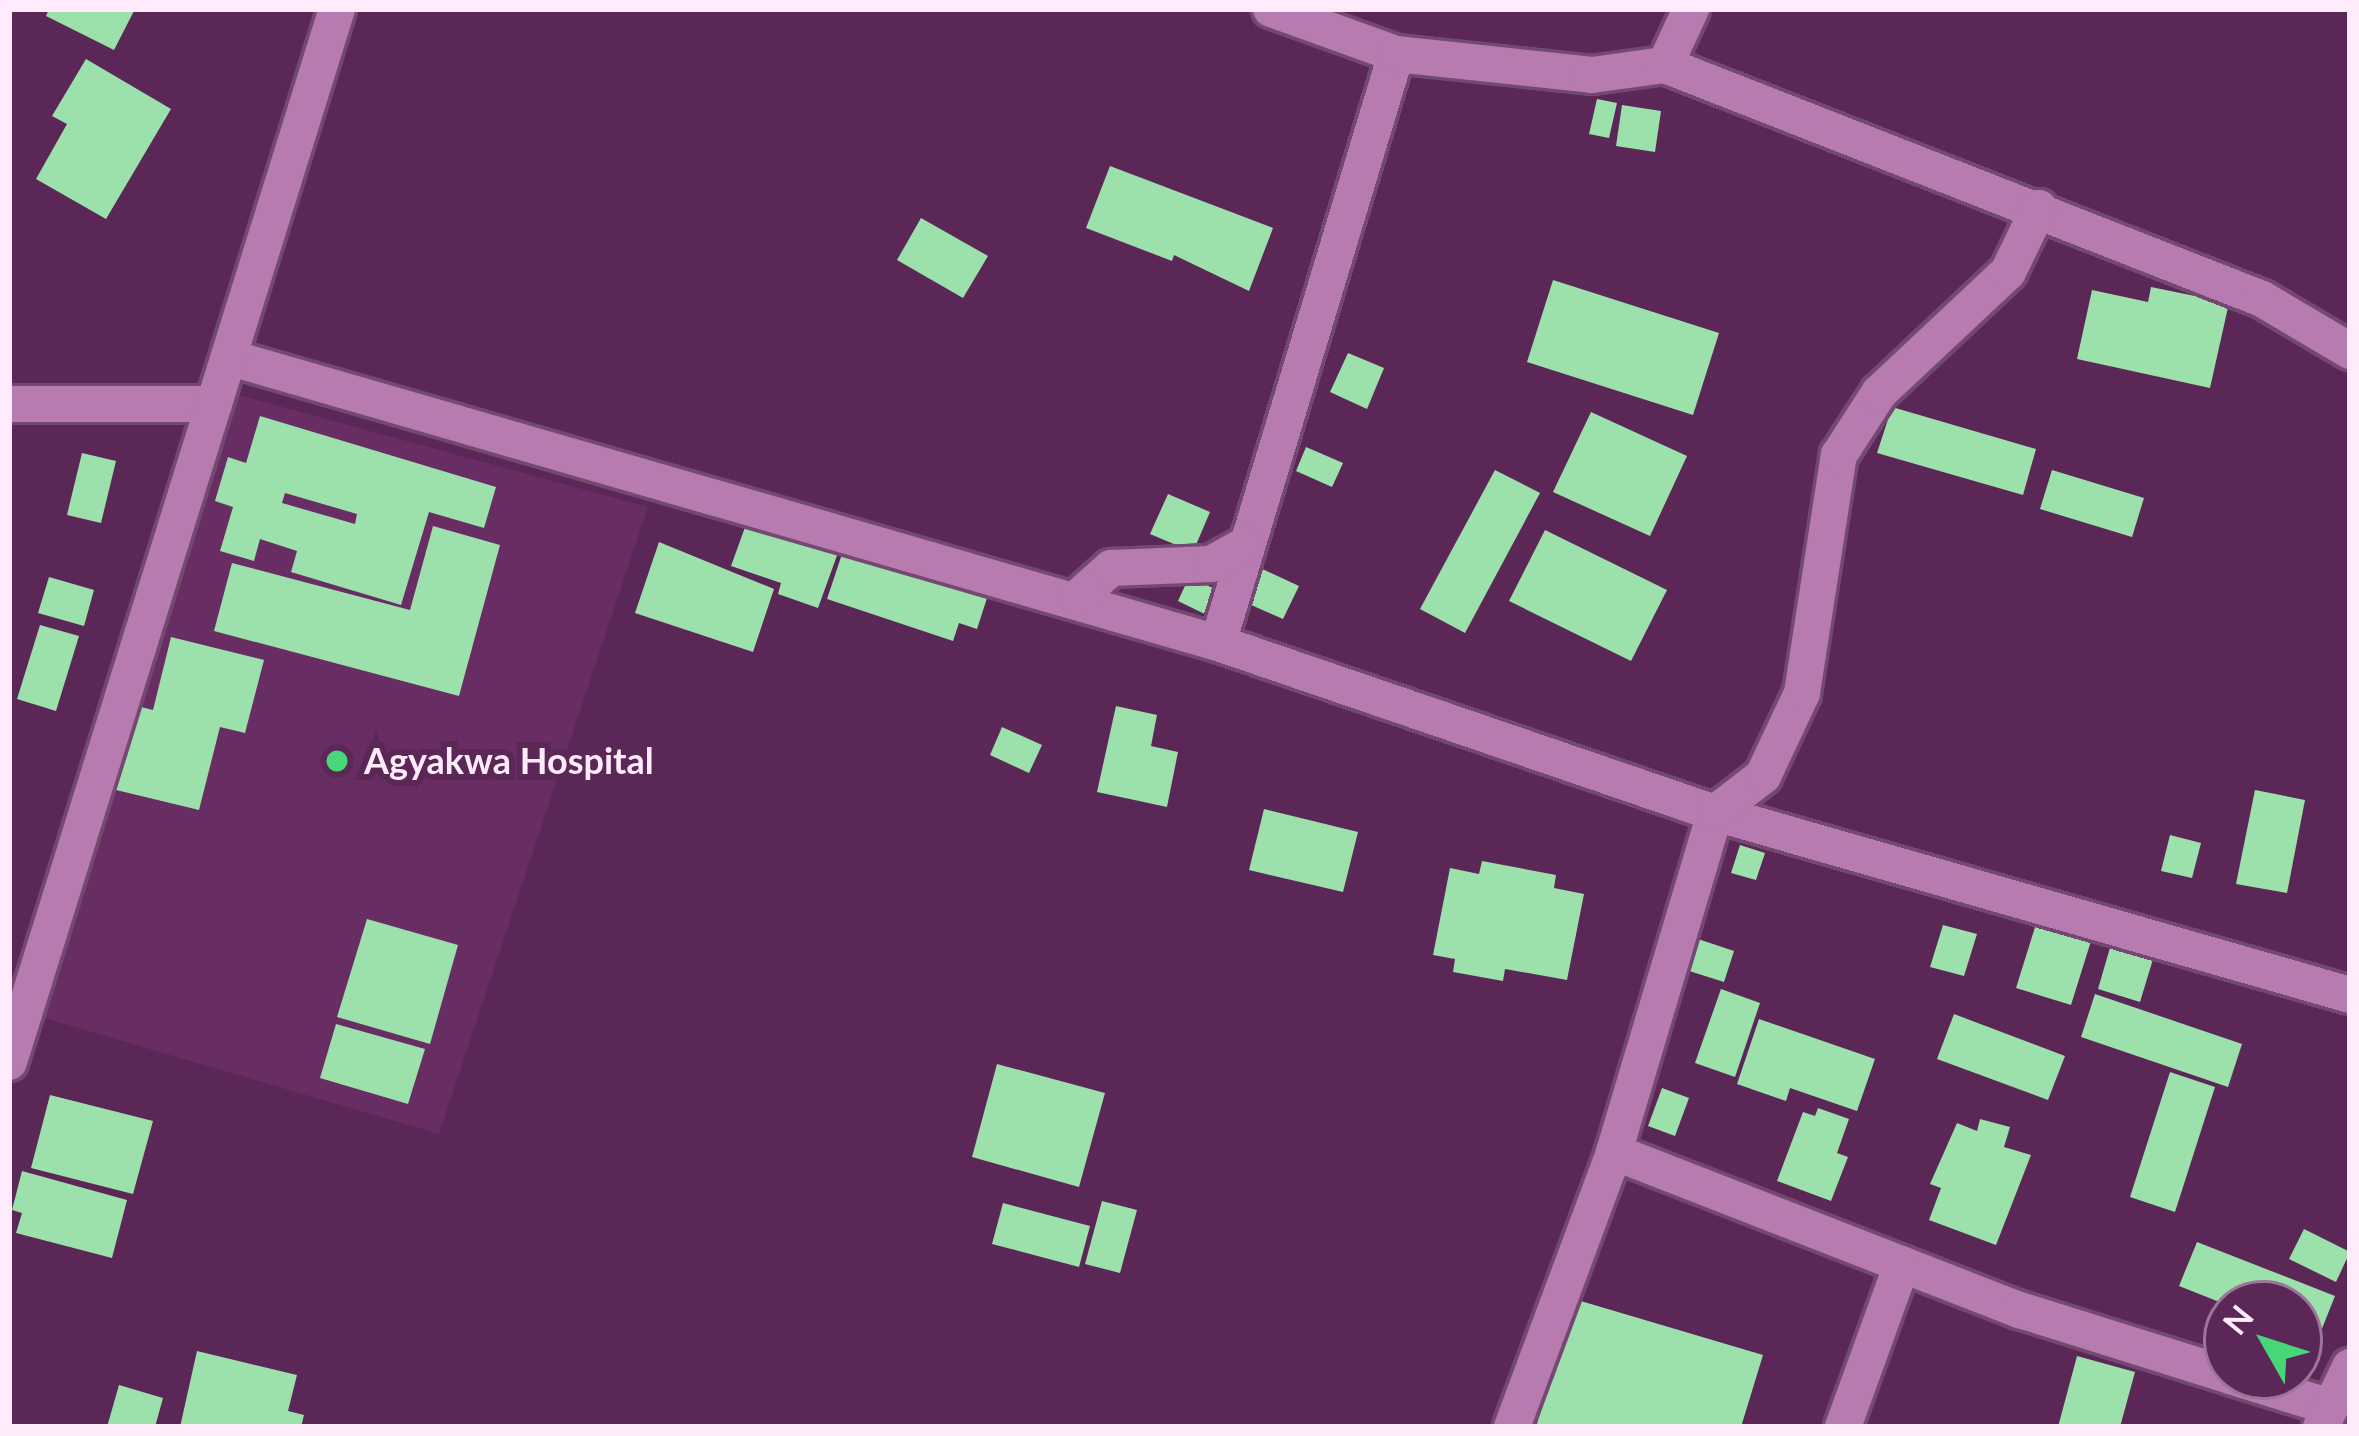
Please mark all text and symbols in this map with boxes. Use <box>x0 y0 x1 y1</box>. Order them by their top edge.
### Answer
place label: Agyakwa Hospital <box>364 739 654 783</box>
marker: Agyakwa Hospital <box>321 745 353 777</box>
north arrow <box>2203 1280 2323 1400</box>
text: N <box>2214 1297 2261 1342</box>

